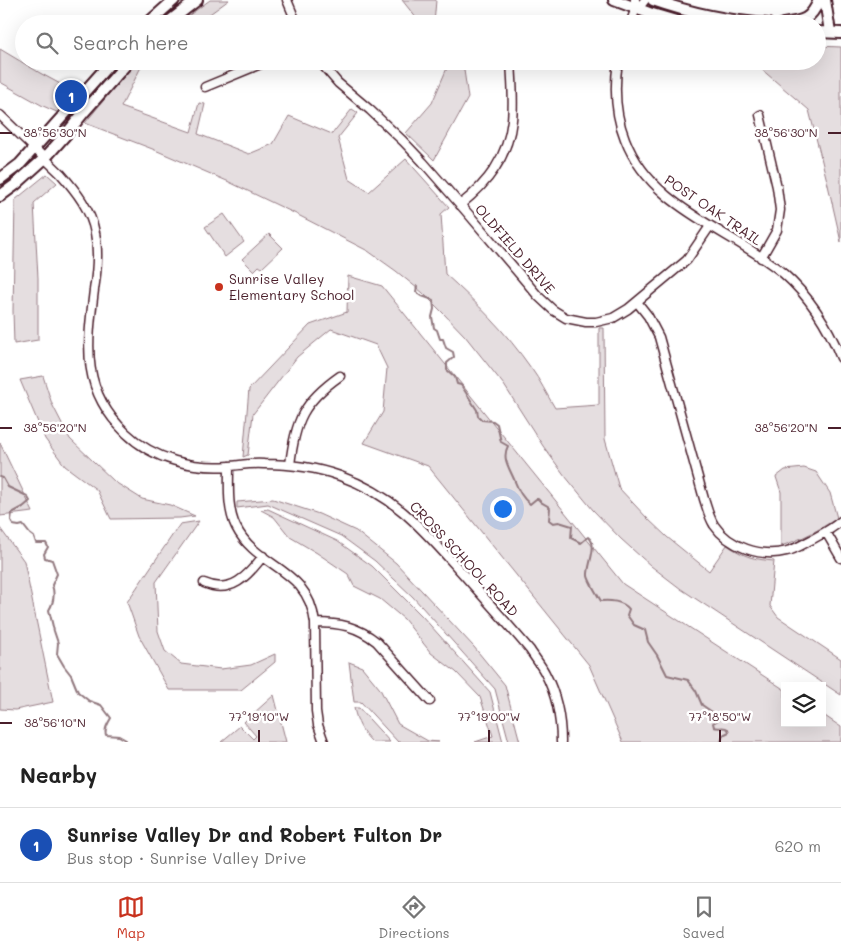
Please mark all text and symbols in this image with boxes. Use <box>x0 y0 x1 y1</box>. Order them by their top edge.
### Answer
search box <box>15 15 826 70</box>
icon: search <box>33 29 61 57</box>
text: Search here <box>73 30 189 55</box>
pin: 1 <box>55 77 87 115</box>
text: 38°56'30"N <box>23 124 87 140</box>
text: 38°56'30"N <box>754 124 818 140</box>
street label: POST OAK TRAIL <box>661 170 766 250</box>
street label: OLDFIELD DRIVE <box>471 200 560 298</box>
place label: Sunrise Valley Elementary School <box>229 269 355 304</box>
marker: Sunrise Valley Elementary School <box>213 281 225 293</box>
text: 38°56'20"N <box>24 419 87 435</box>
text: 38°56'20"N <box>755 419 818 435</box>
your location <box>490 496 516 522</box>
street label: CROSS SCHOOL ROAD <box>406 497 523 621</box>
map controls <box>781 682 826 727</box>
button: layers <box>781 682 826 727</box>
text: 77°19'10"W <box>229 708 289 724</box>
text: 77°19'00"W <box>458 708 520 724</box>
text: 77°18'50"W <box>689 708 751 724</box>
text: 38°56'10"N <box>24 714 86 730</box>
text: Nearby <box>20 761 97 788</box>
text: Sunrise Valley Dr and Robert Fulton Dr <box>67 822 442 847</box>
text: 1 <box>32 835 40 856</box>
text: 620 m <box>775 835 821 856</box>
text: Bus stop · Sunrise Valley Drive <box>67 847 306 868</box>
tab: Map <box>117 893 145 942</box>
tab: Directions <box>378 893 450 942</box>
tab: Saved <box>683 893 724 942</box>

